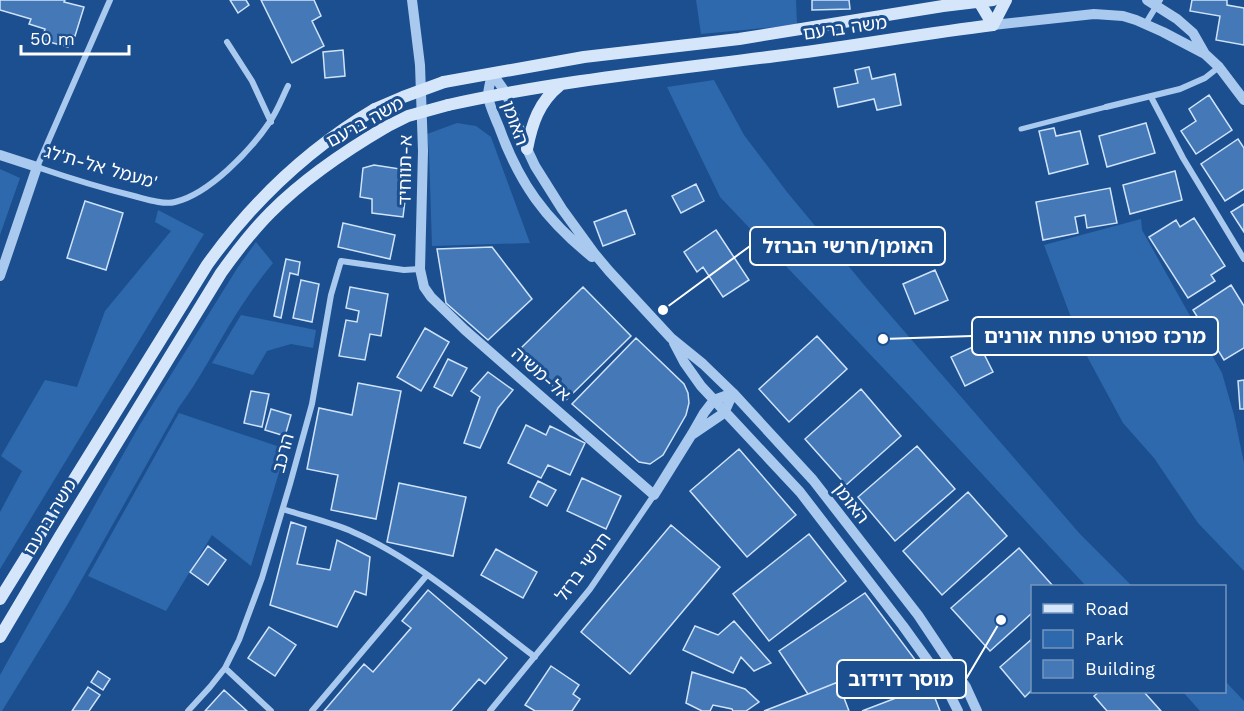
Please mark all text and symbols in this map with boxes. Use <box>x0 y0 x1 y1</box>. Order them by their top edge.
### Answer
street label: משה ברעם <box>802 11 888 44</box>
scale bar <box>21 18 129 56</box>
text: 50 m <box>30 28 75 49</box>
street label: משה ברעם <box>323 92 407 151</box>
street label: האומן <box>498 98 533 148</box>
street label: א-תווחיד <box>393 134 416 206</box>
street label: מעמל אל-ת'לג' <box>42 140 160 193</box>
callout: האומן/חרשי הברזל <box>750 227 945 265</box>
text: האומן/חרשי הברזל <box>763 234 933 258</box>
callout: מרכז ספורט פתוח אורנים <box>972 317 1218 355</box>
text: מרכז ספורט פתוח אורנים <box>984 324 1206 348</box>
street label: אל-משיה <box>508 342 575 405</box>
street label: הרכב <box>267 431 298 475</box>
street label: משה ברעם <box>19 475 80 558</box>
street label: האומן <box>829 478 874 527</box>
street label: חרשי ברזל <box>550 528 615 605</box>
legend <box>1031 585 1226 693</box>
text: Road <box>1085 598 1129 619</box>
text: Park <box>1085 628 1124 649</box>
text: Building <box>1085 658 1155 679</box>
callout: מוסך דוידוב <box>837 660 966 698</box>
text: מוסך דוידוב <box>848 667 954 691</box>

